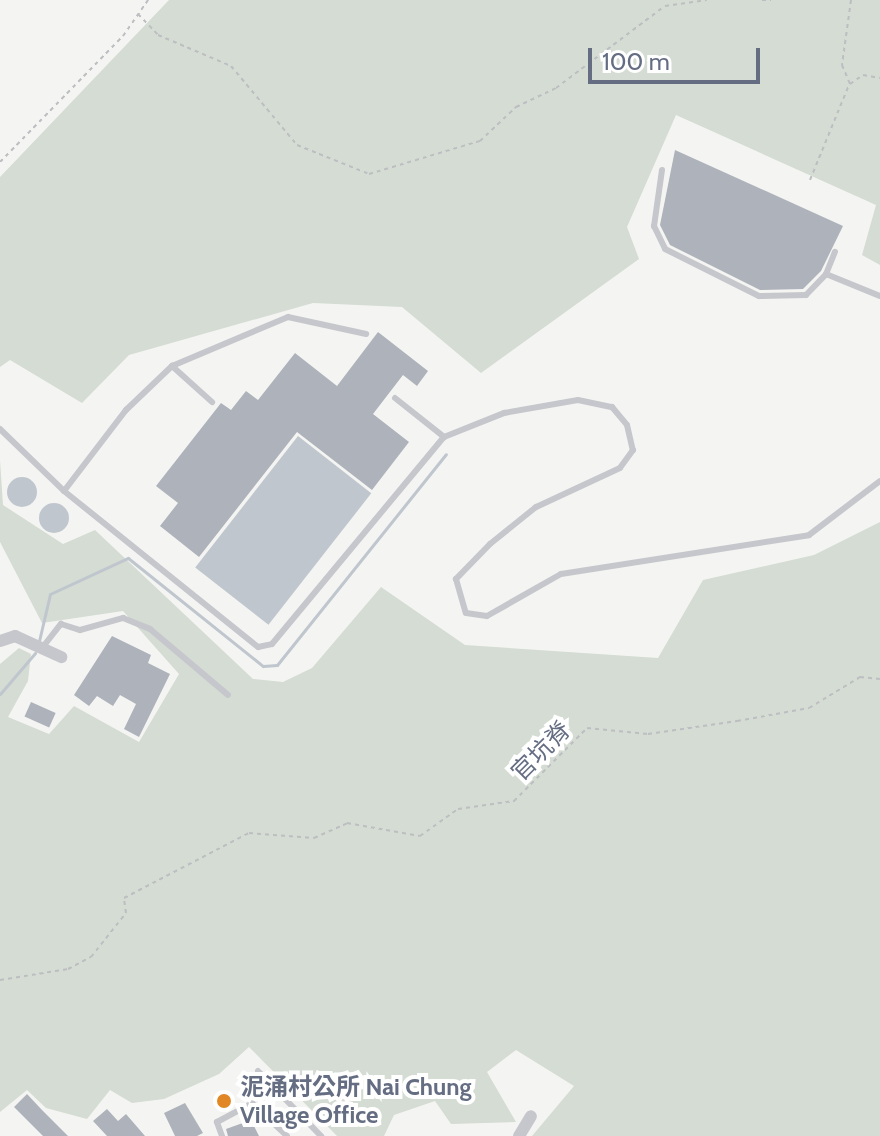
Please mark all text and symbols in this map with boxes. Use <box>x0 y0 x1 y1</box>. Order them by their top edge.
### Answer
scale bar <box>592 32 764 82</box>
text: 100 m <box>602 47 670 76</box>
street label: 官坑脊 <box>505 715 577 787</box>
place label: 泥涌村公所 Nai Chung Village Office <box>240 1073 472 1129</box>
marker: 泥涌村公所 Nai Chung Village Office <box>215 1092 233 1110</box>

